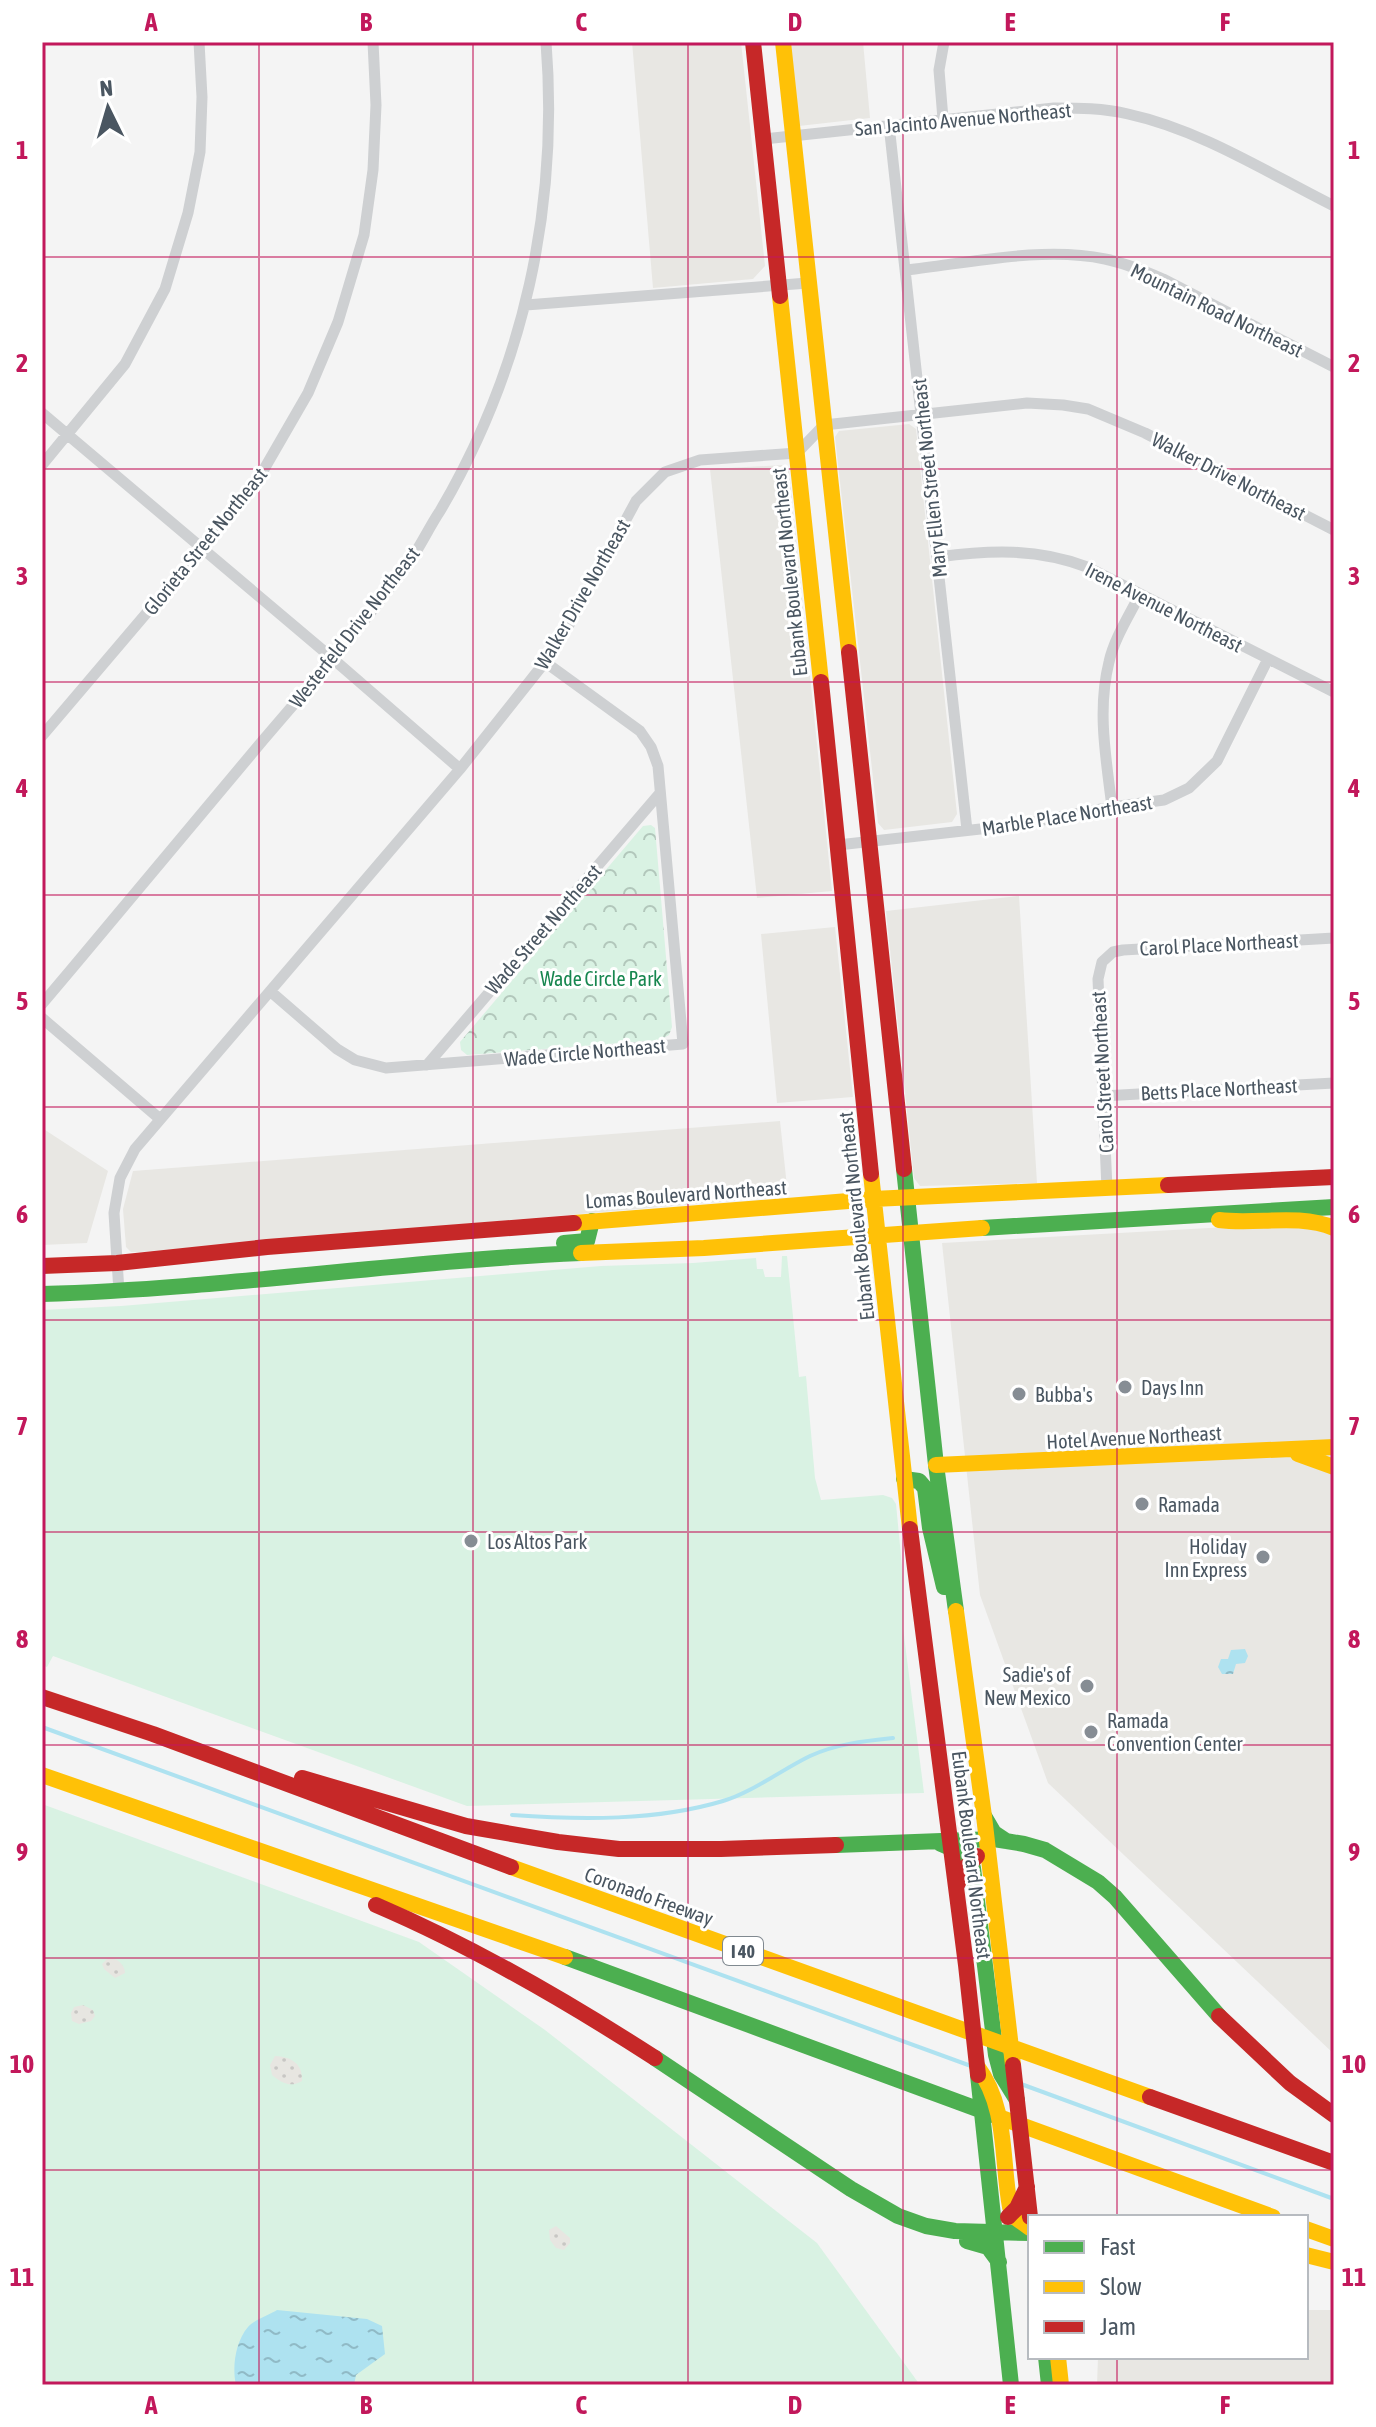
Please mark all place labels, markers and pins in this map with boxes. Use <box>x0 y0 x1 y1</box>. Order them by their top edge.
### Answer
place label: Days Inn <box>1141 1376 1204 1399</box>
marker: Days Inn <box>1116 1378 1134 1396</box>
place label: Bubba's <box>1035 1383 1093 1406</box>
marker: Bubba's <box>1010 1385 1028 1403</box>
place label: Ramada <box>1158 1493 1220 1516</box>
marker: Ramada <box>1133 1495 1151 1513</box>
place label: Los Altos Park <box>487 1530 587 1553</box>
marker: Los Altos Park <box>462 1532 480 1550</box>
place label: Holiday Inn Express <box>1165 1535 1247 1581</box>
marker: Holiday Inn Express <box>1254 1548 1272 1566</box>
place label: Sadie's of New Mexico <box>984 1663 1071 1709</box>
marker: Sadie's of New Mexico <box>1078 1677 1096 1695</box>
place label: Ramada Convention Center <box>1107 1709 1244 1755</box>
marker: Ramada Convention Center <box>1082 1723 1100 1741</box>

